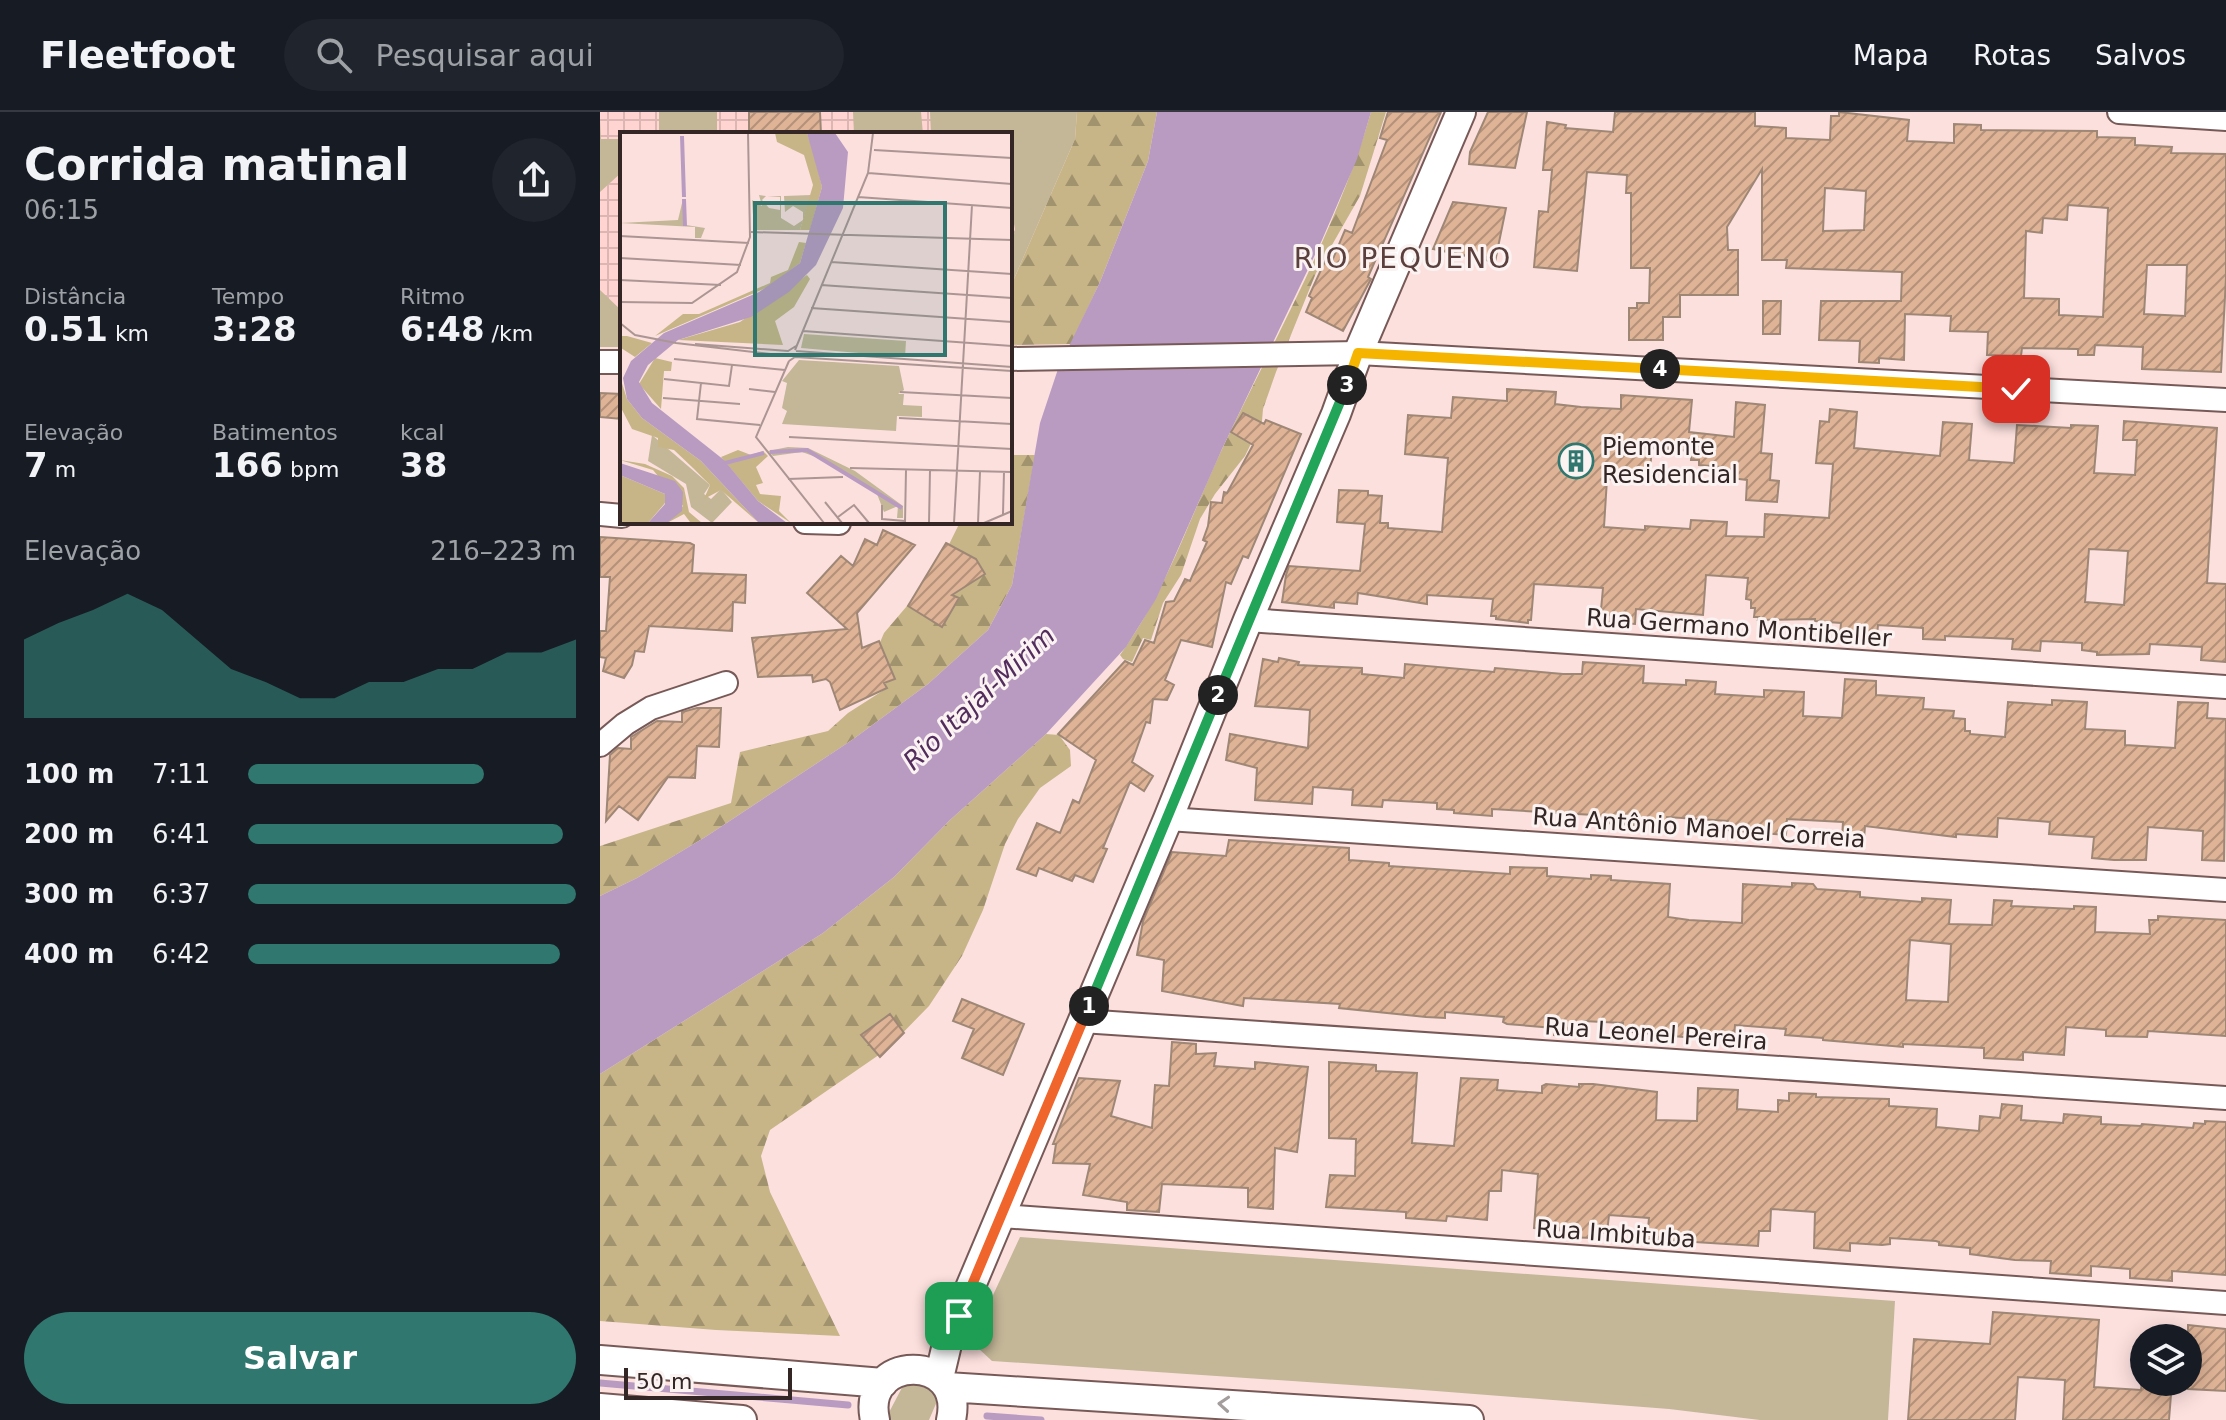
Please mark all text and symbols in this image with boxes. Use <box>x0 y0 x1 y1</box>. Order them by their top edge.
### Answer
search box <box>284 19 844 91</box>
text: Fleetfoot <box>40 33 236 77</box>
icon: search <box>312 33 356 77</box>
text: Pesquisar aqui <box>376 38 594 73</box>
text: Mapa <box>1853 39 1929 72</box>
text: Rotas <box>1973 39 2051 72</box>
text: Salvos <box>2095 39 2186 72</box>
inset map <box>620 132 1012 524</box>
button: share <box>492 138 576 222</box>
text: Corrida matinal <box>24 139 409 190</box>
text: 06:15 <box>24 195 99 225</box>
district label: RIO PEQUENO <box>1294 242 1512 275</box>
text: Distância <box>24 284 126 309</box>
text: Tempo <box>212 284 284 309</box>
text: Ritmo <box>400 284 465 309</box>
text: 0.51 <box>24 309 108 349</box>
text: 3:28 <box>212 309 297 349</box>
text: 6:48 <box>400 309 485 349</box>
text: km <box>108 321 149 346</box>
text: /km <box>485 321 533 346</box>
pin: 4 <box>1640 349 1680 389</box>
pin <box>1982 355 2050 423</box>
text: 4 <box>1652 356 1668 381</box>
pin: 3 <box>1327 365 1367 405</box>
icon: check <box>1994 367 2038 411</box>
text: 3 <box>1339 372 1355 397</box>
text: Elevação <box>24 420 123 445</box>
text: Batimentos <box>212 420 338 445</box>
text: kcal <box>400 420 444 445</box>
place label: Piemonte Residencial <box>1602 433 1738 489</box>
building icon: Piemonte Residencial <box>1557 442 1595 480</box>
text: 7 <box>24 445 48 485</box>
text: 166 <box>212 445 283 485</box>
text: 38 <box>400 445 447 485</box>
text: m <box>48 457 76 482</box>
text: bpm <box>283 457 339 482</box>
text: Elevação <box>24 536 141 566</box>
text: 216–223 m <box>430 536 576 566</box>
street label: Rua Germano Montibeller <box>1585 603 1893 653</box>
water label: Rio Itajaí-Mirim <box>897 620 1061 776</box>
pin: 2 <box>1198 675 1238 715</box>
text: 2 <box>1210 682 1226 707</box>
text: 100 m <box>24 759 114 789</box>
text: 7:11 <box>152 759 210 789</box>
street label: Rua Antônio Manoel Correia <box>1532 802 1866 854</box>
text: 200 m <box>24 819 114 849</box>
text: 6:41 <box>152 819 210 849</box>
text: 300 m <box>24 879 114 909</box>
text: 6:37 <box>152 879 210 909</box>
text: 400 m <box>24 939 114 969</box>
text: 6:42 <box>152 939 210 969</box>
pin: 1 <box>1069 986 1109 1026</box>
text: 1 <box>1081 993 1097 1018</box>
street label: Rua Leonel Pereira <box>1544 1012 1768 1056</box>
street label: Rua Imbituba <box>1535 1214 1697 1254</box>
pin <box>925 1282 993 1350</box>
icon: arrive <box>937 1294 981 1338</box>
button: Salvar <box>24 1312 576 1404</box>
map controls <box>2130 1324 2202 1396</box>
button: layers <box>2130 1324 2202 1396</box>
scale bar <box>624 1364 792 1400</box>
text: 50 m <box>636 1369 692 1394</box>
one-way arrow <box>1217 1396 1230 1413</box>

